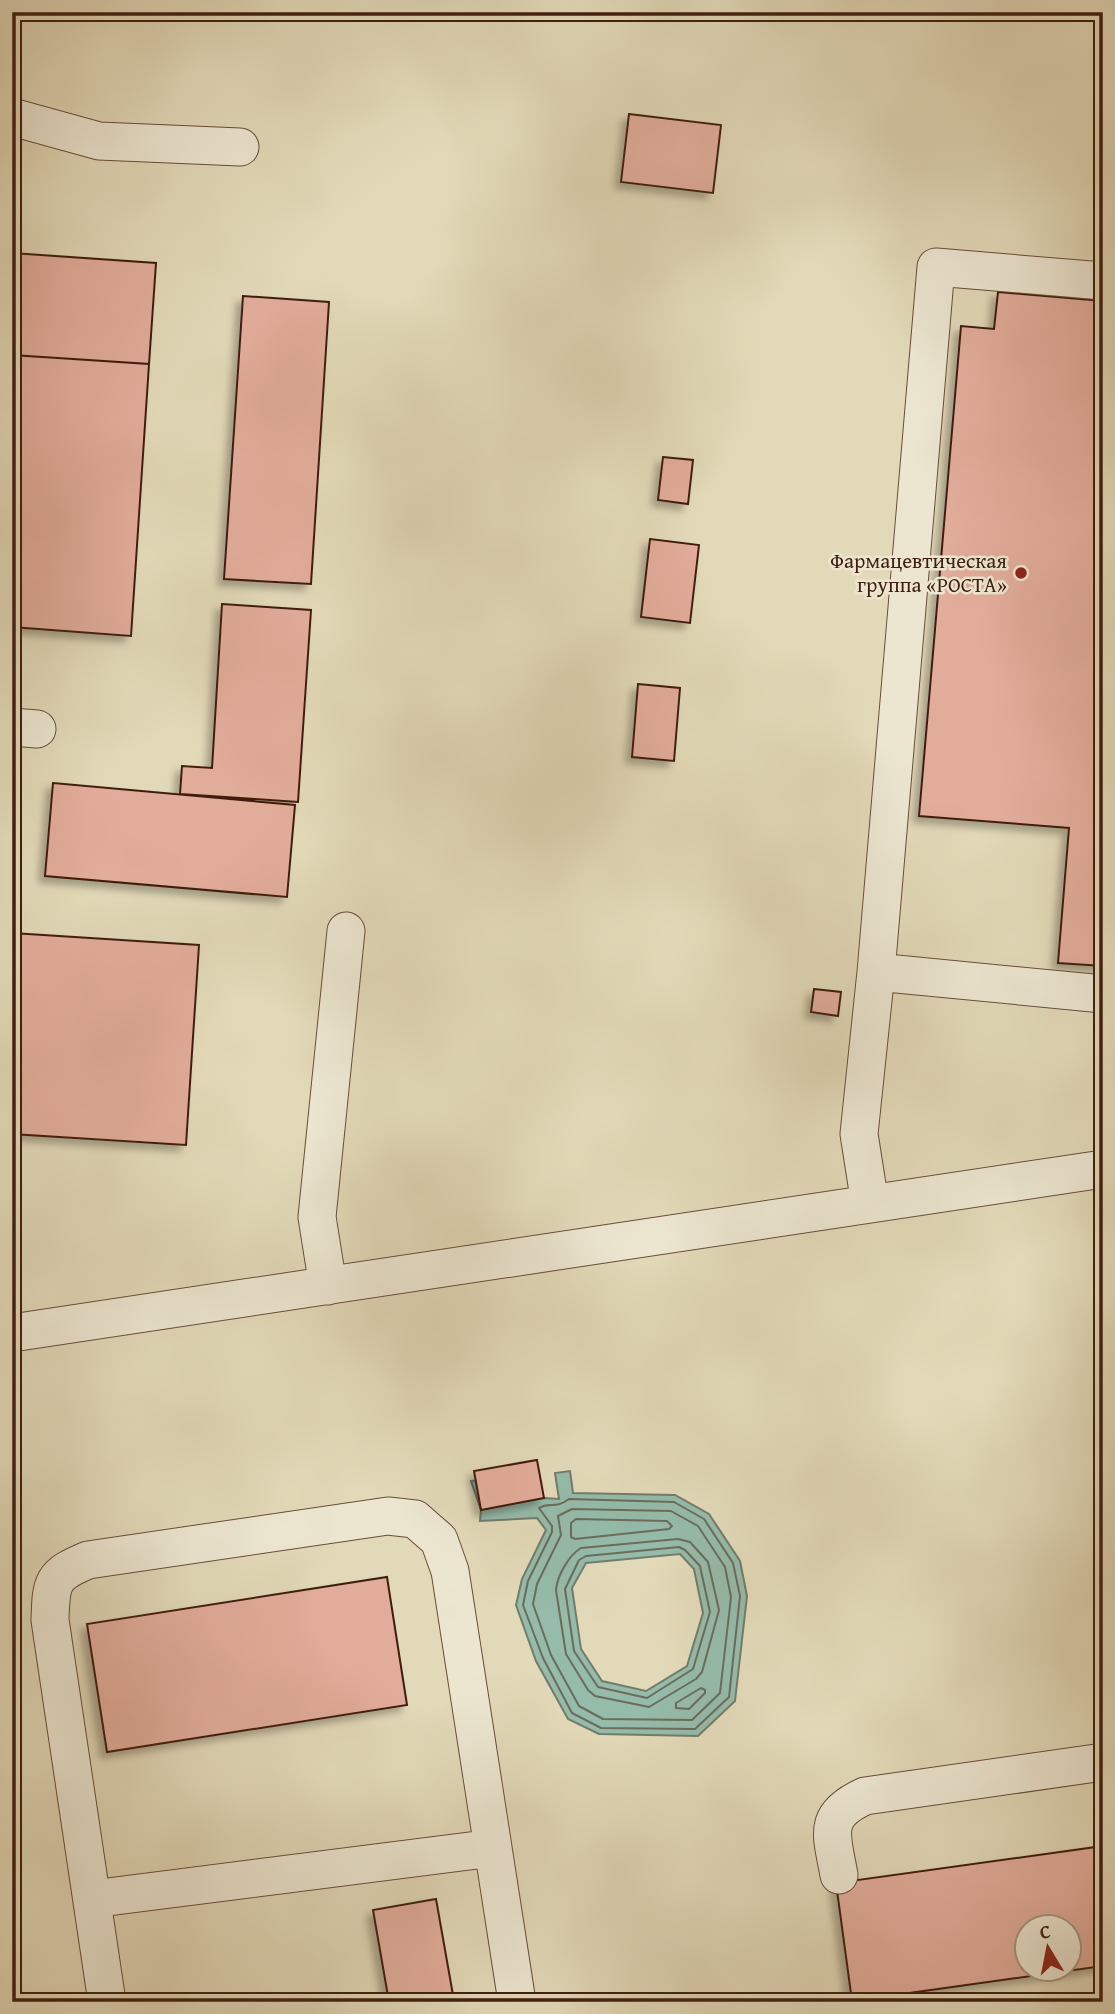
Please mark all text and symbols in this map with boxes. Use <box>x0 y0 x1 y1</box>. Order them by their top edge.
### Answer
place label: Фармацевтическая группа «РОСТА» <box>830 545 1007 600</box>
marker: Фармацевтическая группа «РОСТА» <box>1013 565 1029 581</box>
north arrow <box>1014 1912 1084 1982</box>
text: С <box>1037 1916 1053 1946</box>

